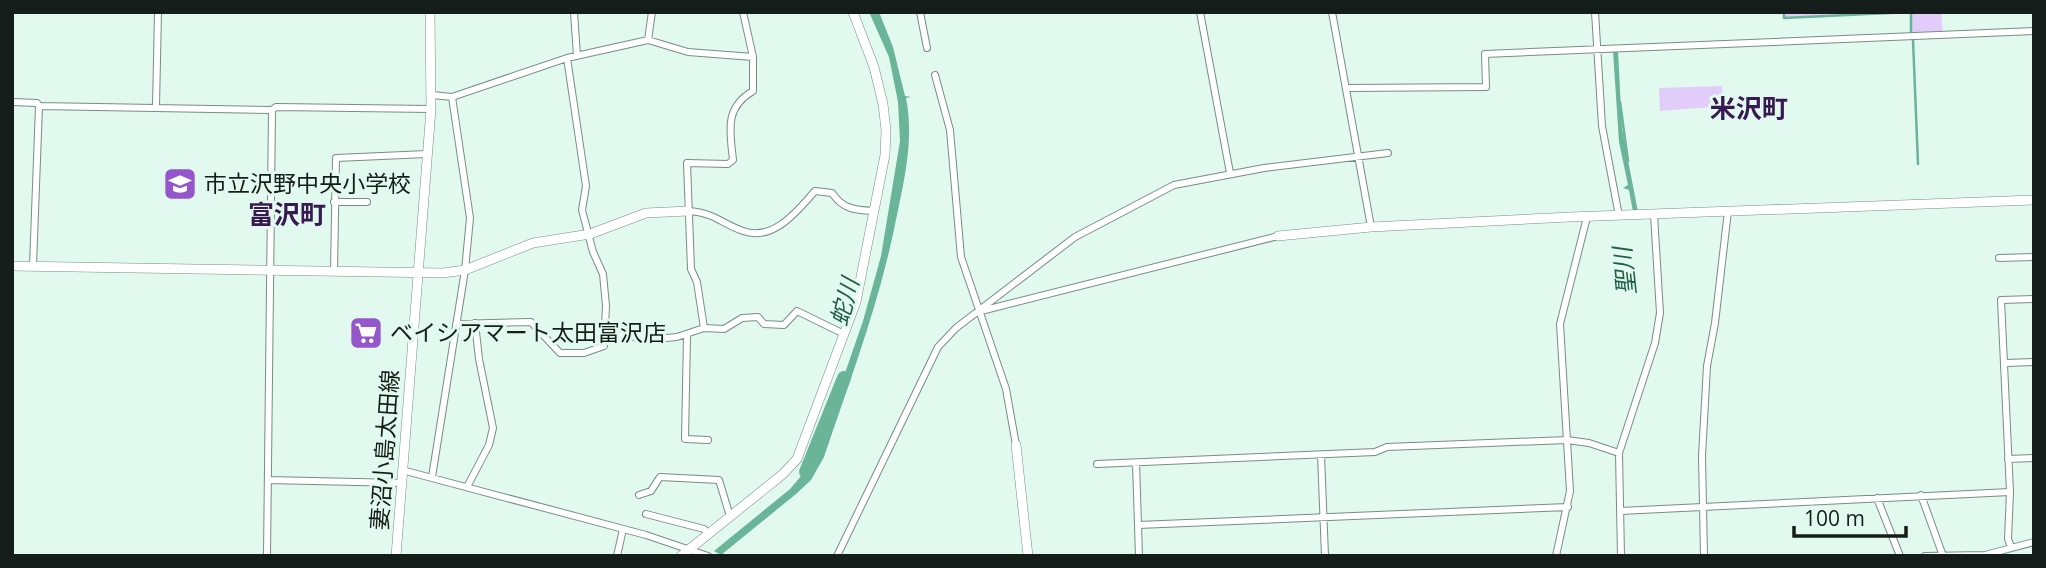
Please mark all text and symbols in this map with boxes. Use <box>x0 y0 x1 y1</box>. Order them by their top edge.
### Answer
district label: 米沢町 <box>1710 90 1788 126</box>
school or university icon: 市立沢野中央小学校 <box>161 165 199 203</box>
place label: 市立沢野中央小学校 <box>204 167 411 199</box>
district label: 富沢町 <box>248 196 326 232</box>
water label: 聖川 <box>1604 243 1642 297</box>
water label: 蛇川 <box>821 271 866 329</box>
supermarket icon: ベイシアマート太田富沢店 <box>347 314 385 352</box>
place label: ベイシアマート太田富沢店 <box>390 316 666 348</box>
street label: 妻沼小島太田線 <box>362 369 406 531</box>
scale bar <box>1794 494 1906 538</box>
text: 100 m <box>1804 504 1865 532</box>

